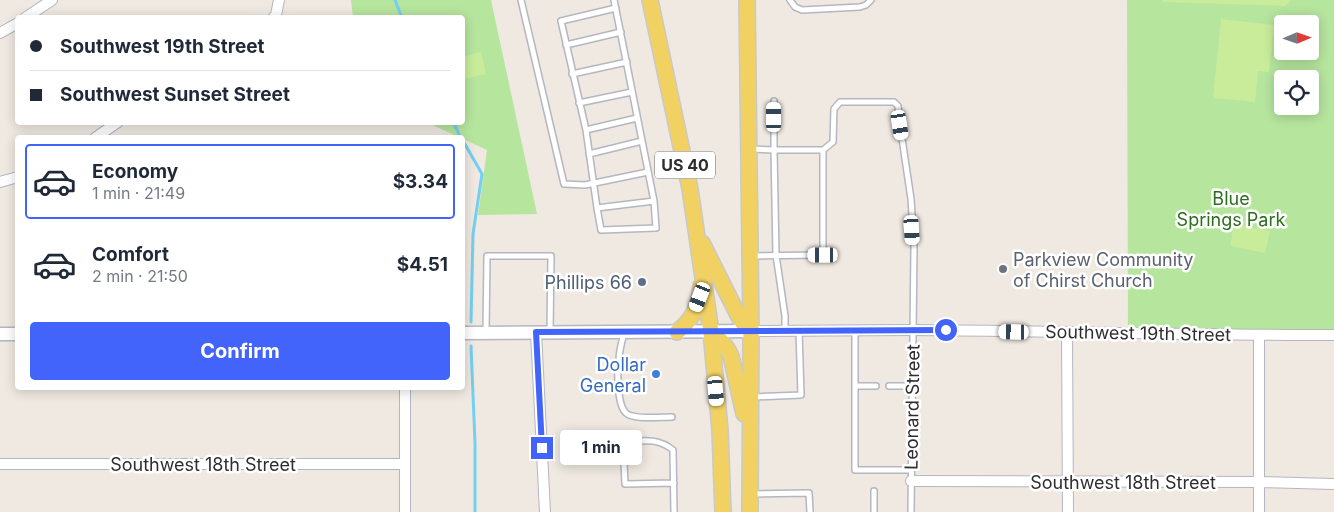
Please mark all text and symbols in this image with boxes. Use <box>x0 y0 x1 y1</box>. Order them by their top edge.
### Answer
north arrow <box>1274 15 1319 60</box>
map controls <box>1274 15 1319 115</box>
text: Southwest 19th Street <box>60 35 265 58</box>
button: locate <box>1274 70 1319 115</box>
text: Southwest Sunset Street <box>60 83 290 106</box>
car <box>766 102 781 132</box>
car <box>890 109 909 141</box>
road number: US 40 <box>655 152 715 178</box>
icon: car <box>32 159 77 204</box>
text: Economy <box>92 160 178 183</box>
text: $3.34 <box>393 170 448 193</box>
text: 1 min · 21:49 <box>92 183 185 203</box>
park label: Blue Springs Park <box>1177 188 1286 230</box>
car <box>903 215 920 245</box>
icon: car <box>32 242 77 287</box>
text: Comfort <box>92 243 169 266</box>
car <box>808 248 838 263</box>
place label: Parkview Community of Chirst Church <box>1013 249 1193 291</box>
text: $4.51 <box>397 253 448 276</box>
marker: Parkview Community of Chirst Church <box>997 263 1009 275</box>
text: 2 min · 21:50 <box>92 266 188 286</box>
place label: Phillips 66 <box>545 272 632 293</box>
marker: Phillips 66 <box>636 276 648 288</box>
car <box>687 280 712 314</box>
route start <box>935 319 957 341</box>
street label: Southwest 19th Street <box>1045 321 1231 345</box>
button: Confirm <box>30 322 450 380</box>
car <box>998 324 1029 340</box>
street label: Leonard Street <box>900 344 924 470</box>
place label: Dollar General <box>580 354 646 396</box>
marker: Dollar General <box>650 368 662 380</box>
car <box>707 375 724 407</box>
callout: 1 min <box>560 430 642 466</box>
route end <box>531 437 553 459</box>
text: 1 min <box>581 437 621 457</box>
street label: Southwest 18th Street <box>110 454 296 475</box>
street label: Southwest 18th Street <box>1030 472 1216 493</box>

